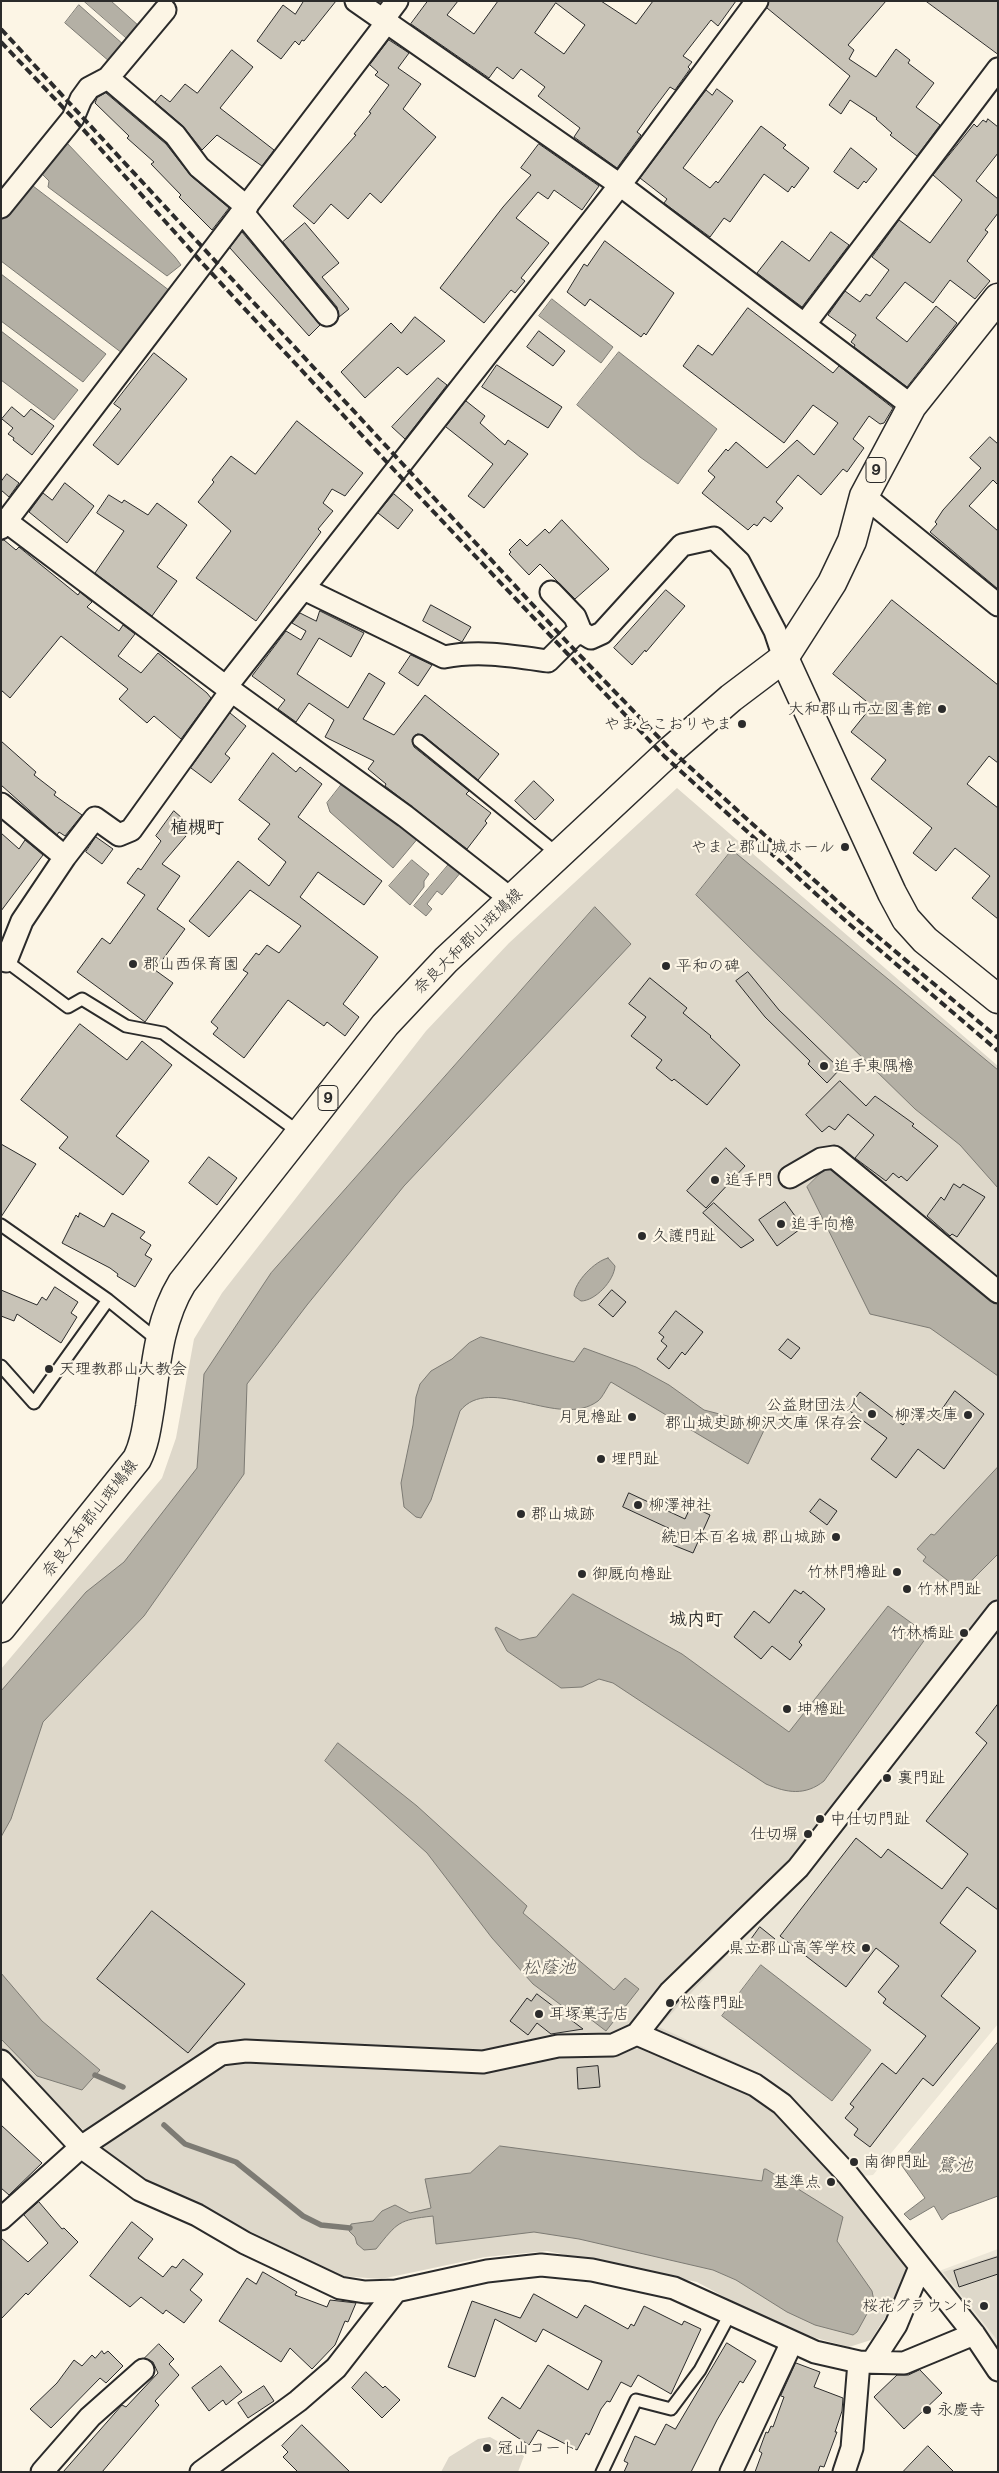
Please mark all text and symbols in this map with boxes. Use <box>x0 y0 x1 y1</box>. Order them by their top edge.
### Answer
road number: 9 <box>866 458 886 482</box>
place label: 大和郡山市立図書館 <box>788 699 932 719</box>
marker: 大和郡山市立図書館 <box>936 703 948 715</box>
place label: やまとこおりやま <box>604 714 732 734</box>
marker: やまとこおりやま <box>736 718 748 730</box>
district label: 植槻町 <box>170 816 224 838</box>
place label: やまと郡山城ホール <box>691 837 835 857</box>
marker: やまと郡山城ホール <box>839 841 851 853</box>
street label: 奈良大和郡山斑鳩線 <box>410 884 526 998</box>
place label: 郡山西保育園 <box>143 954 239 974</box>
place label: 平和の碑 <box>676 956 740 976</box>
marker: 郡山西保育園 <box>127 958 139 970</box>
marker: 平和の碑 <box>660 960 672 972</box>
place label: 追手東隅櫓 <box>834 1056 914 1076</box>
marker: 追手東隅櫓 <box>818 1060 830 1072</box>
road number: 9 <box>318 1086 338 1110</box>
place label: 追手門 <box>725 1170 773 1190</box>
marker: 追手門 <box>709 1174 721 1186</box>
place label: 追手向櫓 <box>791 1214 855 1234</box>
marker: 追手向櫓 <box>775 1218 787 1230</box>
place label: 久護門趾 <box>652 1226 716 1246</box>
marker: 久護門趾 <box>636 1230 648 1242</box>
place label: 天理教郡山大教会 <box>59 1359 187 1379</box>
marker: 天理教郡山大教会 <box>43 1363 55 1375</box>
place label: 公益財団法人 郡山城史跡柳沢文庫 保存会 <box>665 1395 862 1433</box>
place label: 柳澤文庫 <box>894 1405 958 1425</box>
place label: 月見櫓趾 <box>558 1407 622 1427</box>
marker: 公益財団法人 郡山城史跡柳沢文庫 保存会 <box>866 1408 878 1420</box>
marker: 柳澤文庫 <box>962 1409 974 1421</box>
marker: 月見櫓趾 <box>626 1411 638 1423</box>
place label: 埋門趾 <box>611 1449 659 1469</box>
marker: 埋門趾 <box>595 1453 607 1465</box>
street label: 奈良大和郡山斑鳩線 <box>38 1455 142 1581</box>
place label: 柳澤神社 <box>648 1495 712 1515</box>
marker: 柳澤神社 <box>632 1499 644 1511</box>
place label: 郡山城跡 <box>531 1504 595 1524</box>
marker: 郡山城跡 <box>515 1508 527 1520</box>
place label: 続日本百名城 郡山城跡 <box>661 1527 826 1547</box>
marker: 続日本百名城 郡山城跡 <box>830 1531 842 1543</box>
place label: 竹林門櫓趾 <box>807 1562 887 1582</box>
place label: 御厩向櫓趾 <box>592 1564 672 1584</box>
marker: 竹林門櫓趾 <box>891 1566 903 1578</box>
marker: 御厩向櫓趾 <box>576 1568 588 1580</box>
place label: 竹林門趾 <box>917 1579 981 1599</box>
marker: 竹林門趾 <box>901 1583 913 1595</box>
district label: 城内町 <box>669 1608 723 1630</box>
place label: 竹林橋趾 <box>890 1623 954 1643</box>
marker: 竹林橋趾 <box>958 1627 970 1639</box>
place label: 坤櫓趾 <box>797 1699 845 1719</box>
marker: 坤櫓趾 <box>781 1703 793 1715</box>
place label: 裏門趾 <box>897 1768 945 1788</box>
marker: 裏門趾 <box>881 1772 893 1784</box>
place label: 中仕切門趾 <box>830 1809 910 1829</box>
marker: 中仕切門趾 <box>814 1813 826 1825</box>
place label: 仕切塀 <box>750 1824 798 1844</box>
marker: 仕切塀 <box>802 1828 814 1840</box>
place label: 県立郡山高等学校 <box>728 1938 856 1958</box>
marker: 県立郡山高等学校 <box>860 1942 872 1954</box>
water label: 松蔭池 <box>522 1956 576 1978</box>
place label: 松蔭門趾 <box>680 1993 744 2013</box>
marker: 松蔭門趾 <box>664 1997 676 2009</box>
place label: 耳塚菓子店 <box>549 2004 629 2024</box>
marker: 耳塚菓子店 <box>533 2008 545 2020</box>
place label: 南御門趾 <box>864 2152 928 2172</box>
water label: 鷺池 <box>937 2154 973 2176</box>
marker: 南御門趾 <box>848 2156 860 2168</box>
place label: 基準点 <box>773 2172 821 2192</box>
marker: 基準点 <box>825 2176 837 2188</box>
place label: 桜花グラウンド <box>862 2296 974 2316</box>
marker: 桜花グラウンド <box>978 2300 990 2312</box>
place label: 永慶寺 <box>937 2400 985 2420</box>
marker: 永慶寺 <box>921 2404 933 2416</box>
place label: 冠山コート <box>497 2438 577 2458</box>
marker: 冠山コート <box>481 2442 493 2454</box>

